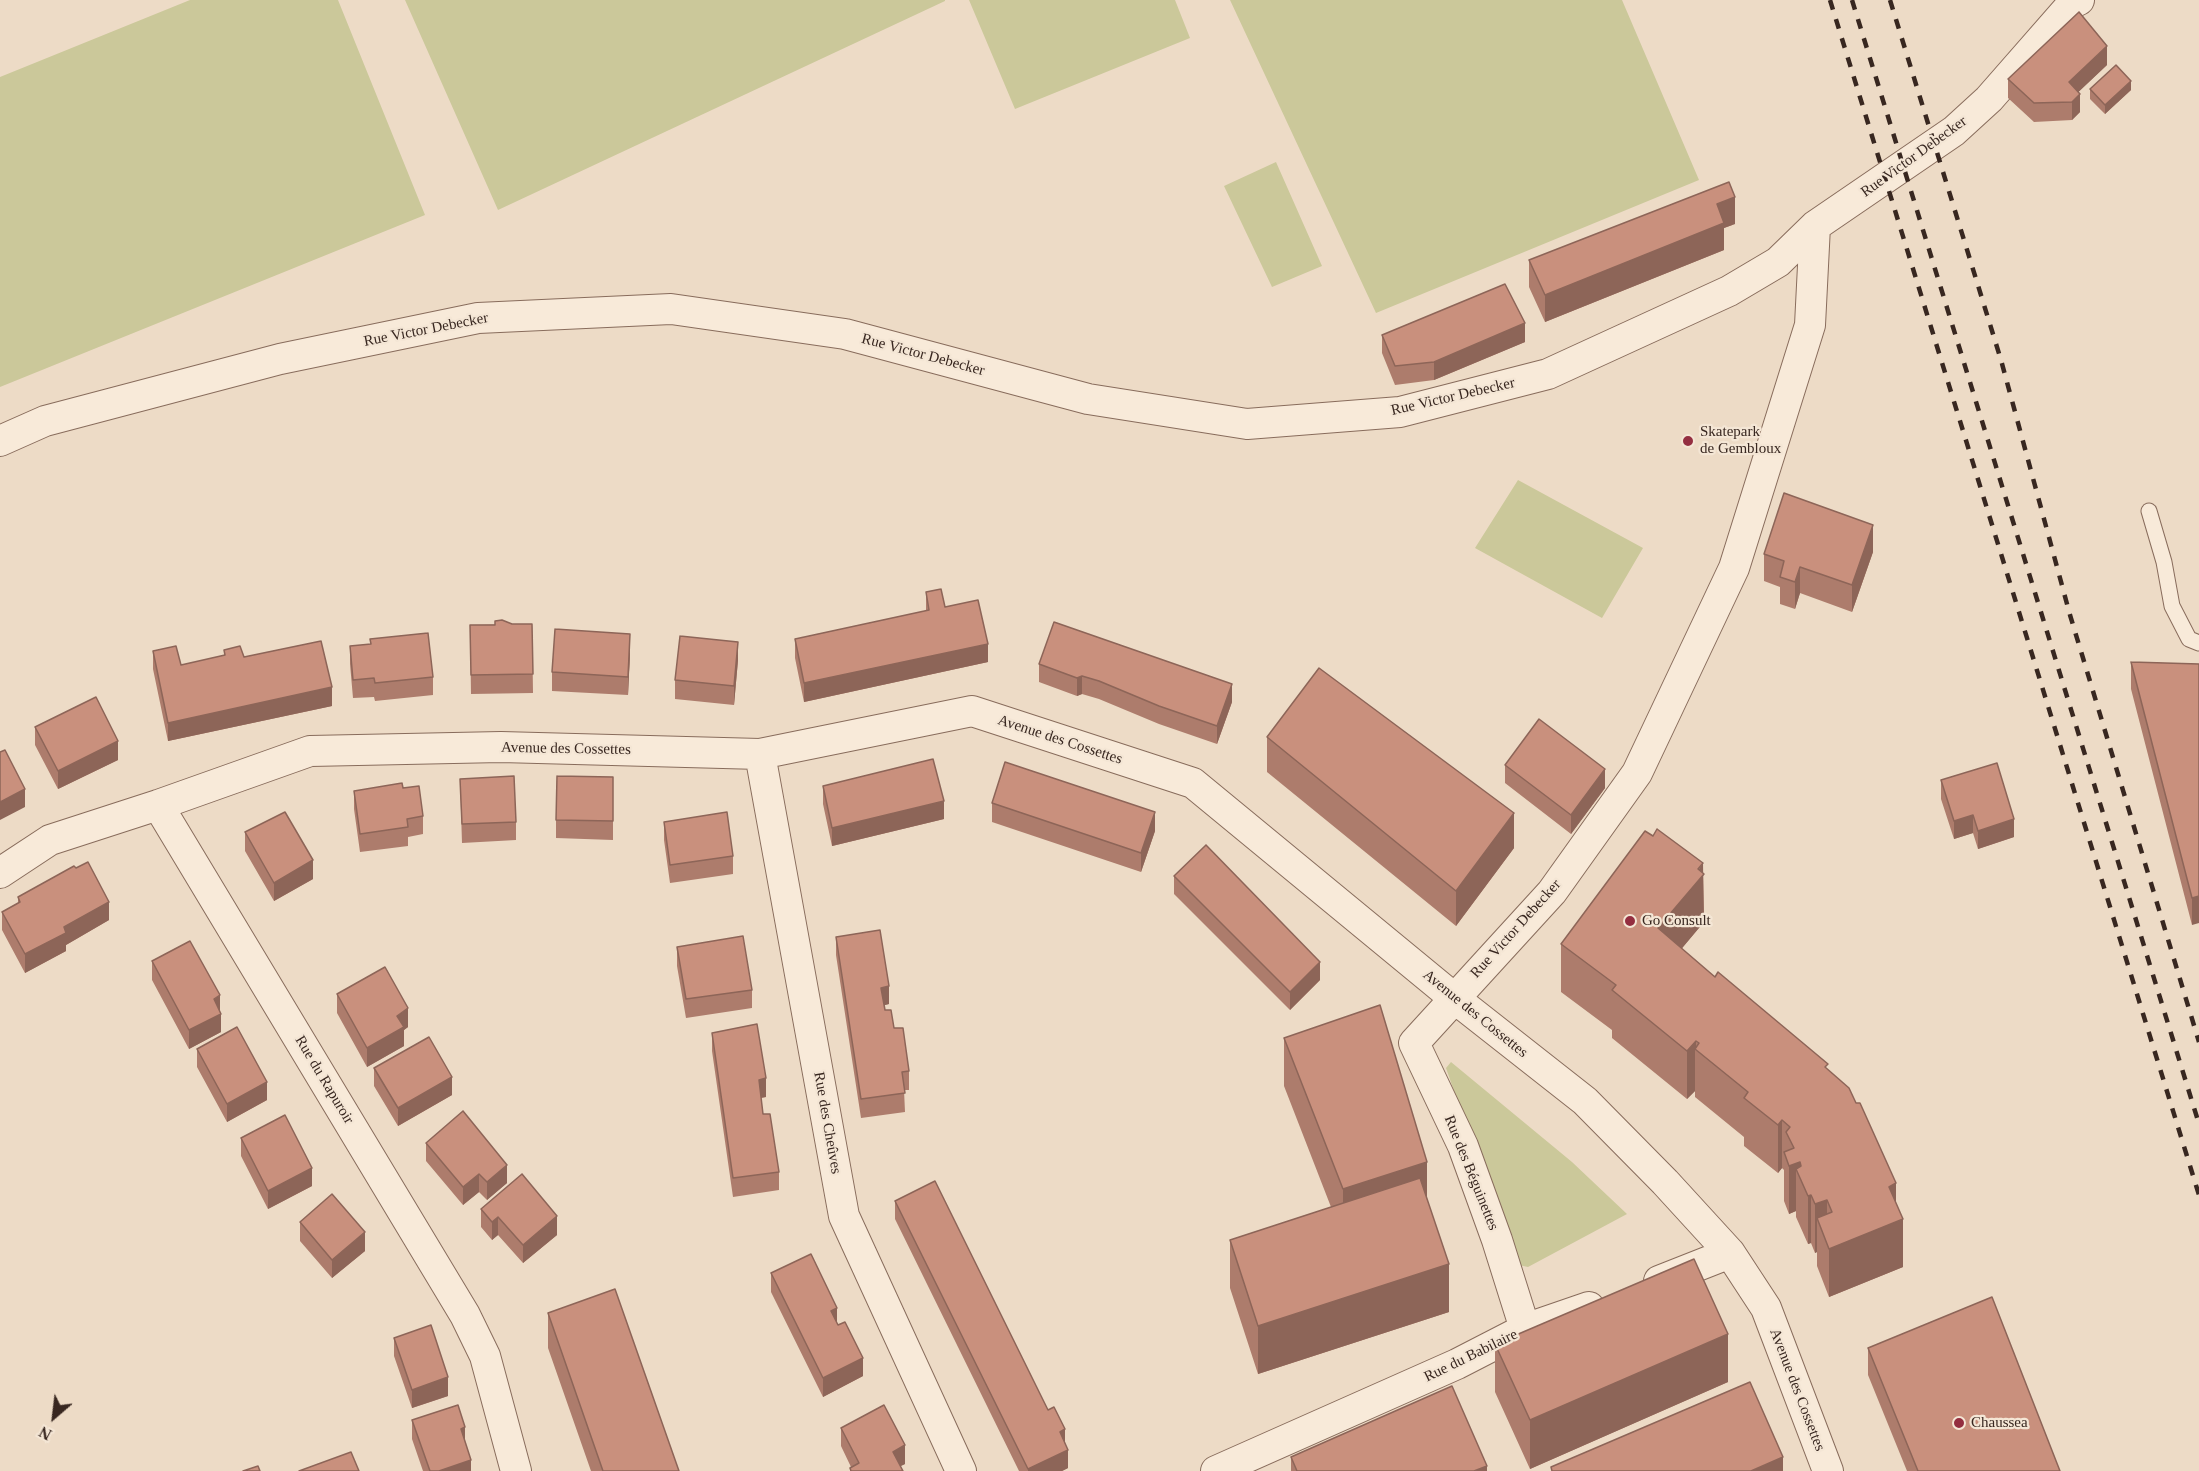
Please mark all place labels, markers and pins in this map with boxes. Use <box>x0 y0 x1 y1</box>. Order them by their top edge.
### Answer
place label: Skatepark de Gembloux <box>1700 423 1781 458</box>
marker: Skatepark de Gembloux <box>1681 434 1695 448</box>
place label: Go Consult <box>1642 912 1711 930</box>
marker: Go Consult <box>1623 914 1637 928</box>
place label: Chaussea <box>1971 1414 2028 1432</box>
marker: Chaussea <box>1952 1416 1966 1430</box>

